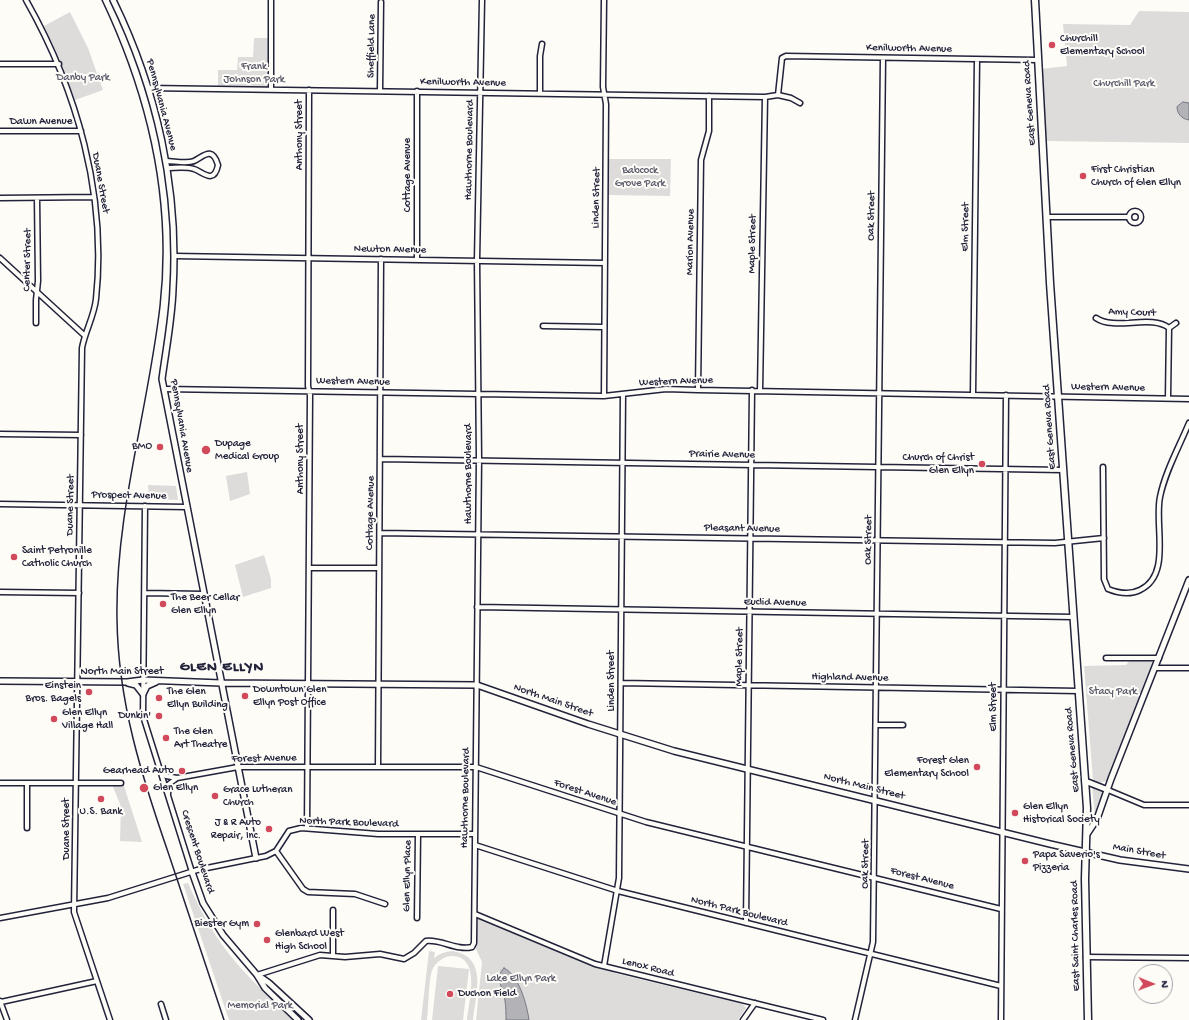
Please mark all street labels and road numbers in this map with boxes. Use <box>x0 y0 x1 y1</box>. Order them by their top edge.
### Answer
street label: Sheffield Lane <box>365 14 379 78</box>
street label: Kenilworth Avenue <box>866 42 952 56</box>
street label: Pennsylvania Avenue <box>142 58 180 152</box>
street label: East Geneva Road <box>1020 60 1040 146</box>
street label: Kenilworth Avenue <box>420 76 506 90</box>
street label: Anthony Street <box>293 100 307 170</box>
street label: Hawthorne Boulevard <box>463 100 477 200</box>
street label: Dawn Avenue <box>10 115 72 129</box>
street label: Cottage Avenue <box>401 138 415 212</box>
street label: Duane Street <box>88 152 112 214</box>
street label: Linden Street <box>590 167 604 229</box>
street label: Oak Street <box>865 191 879 241</box>
street label: Elm Street <box>959 202 973 252</box>
street label: Marion Avenue <box>684 209 698 275</box>
street label: Maple Street <box>746 214 760 274</box>
street label: Center Street <box>21 228 35 292</box>
street label: Newton Avenue <box>354 243 426 257</box>
street label: Amy Court <box>1108 306 1156 320</box>
street label: Western Avenue <box>639 374 713 390</box>
street label: Western Avenue <box>316 375 390 389</box>
street label: Pennsylvania Avenue <box>166 378 196 474</box>
street label: Western Avenue <box>1071 381 1145 395</box>
street label: East Geneva Road <box>1040 384 1060 470</box>
street label: Anthony Street <box>294 424 308 494</box>
street label: Hawthorne Boulevard <box>462 424 476 524</box>
street label: Prairie Avenue <box>689 448 755 462</box>
street label: Duane Street <box>64 474 78 536</box>
street label: Cottage Avenue <box>364 476 378 550</box>
street label: Prospect Avenue <box>92 489 166 503</box>
street label: Oak Street <box>862 515 876 565</box>
street label: Pleasant Avenue <box>704 522 780 536</box>
street label: Euclid Avenue <box>744 596 806 610</box>
street label: Maple Street <box>733 627 747 687</box>
street label: Linden Street <box>605 651 619 711</box>
street label: North Main Street <box>80 665 164 679</box>
street label: Highland Avenue <box>812 671 888 685</box>
street label: North Main Street <box>512 681 594 721</box>
street label: Elm Street <box>987 682 1001 732</box>
street label: East Geneva Road <box>1063 707 1083 793</box>
street label: Hawthorne Boulevard <box>459 748 473 848</box>
street label: Forest Avenue <box>231 752 297 766</box>
street label: North Main Street <box>822 771 906 803</box>
street label: Forest Avenue <box>552 777 618 809</box>
street label: Duane Street <box>60 798 74 860</box>
street label: Crescent Boulevard <box>177 808 217 896</box>
street label: North Park Boulevard <box>299 815 399 831</box>
street label: Oak Street <box>859 839 873 889</box>
street label: Glen Ellyn Place <box>401 840 415 912</box>
street label: Main Street <box>1112 841 1166 863</box>
street label: Forest Avenue <box>889 865 955 893</box>
street label: East Saint Charles Road <box>1068 881 1084 991</box>
street label: North Park Boulevard <box>689 894 789 930</box>
street label: Lenox Road <box>621 955 675 981</box>

